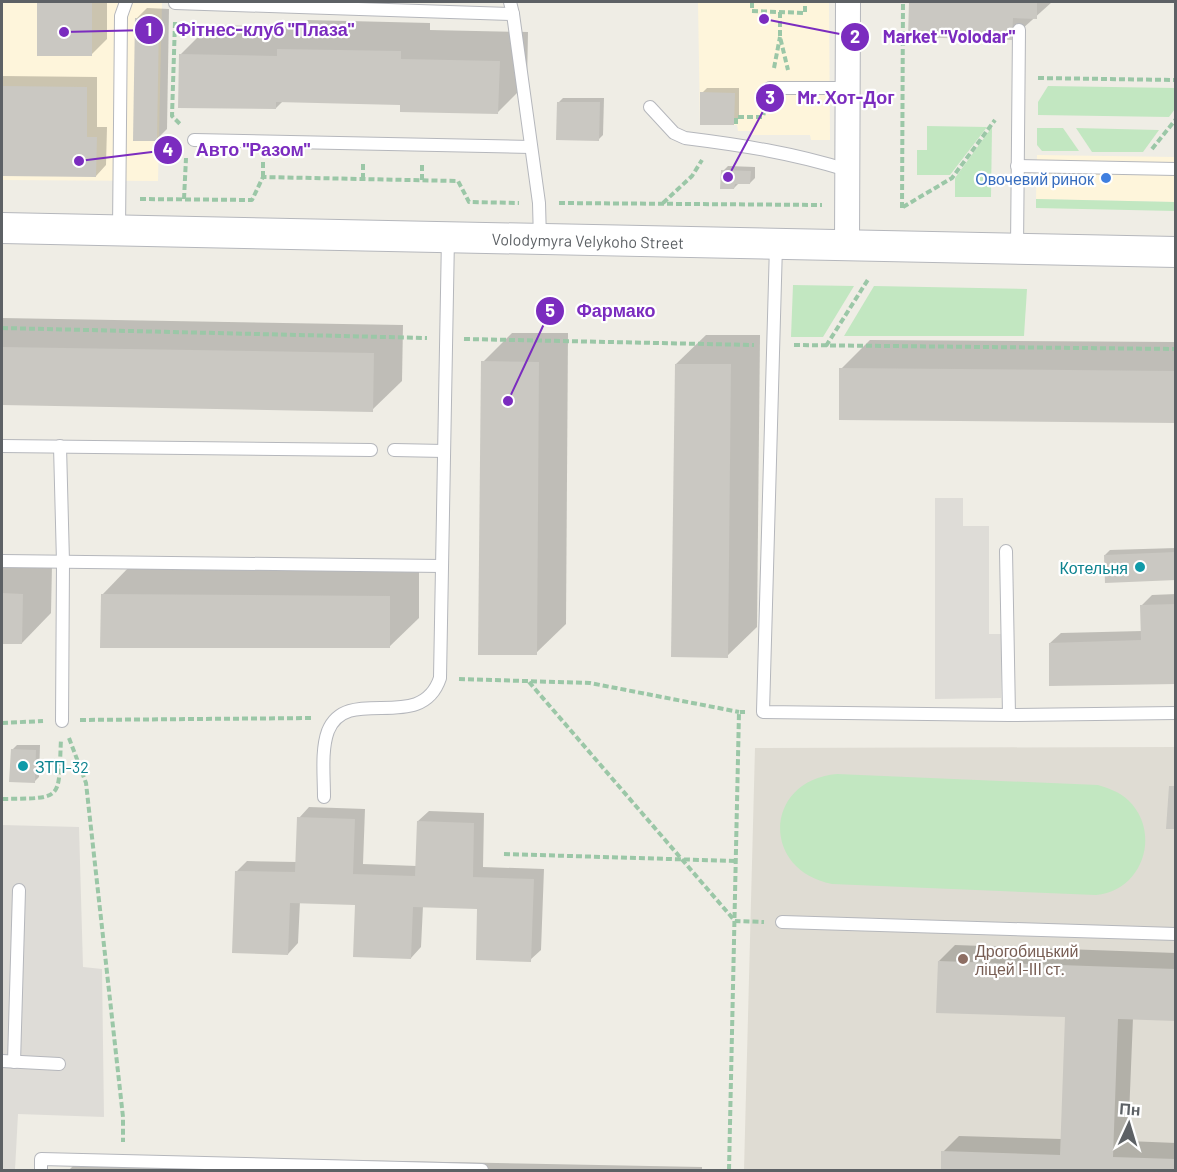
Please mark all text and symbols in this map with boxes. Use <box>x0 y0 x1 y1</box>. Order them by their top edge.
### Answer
callout: Фітнес-клуб "Плаза" <box>134 12 366 48</box>
text: 1 <box>146 18 152 40</box>
text: Фітнес-клуб "Плаза" <box>176 18 355 40</box>
callout: Market "Volodar" <box>840 19 1027 55</box>
text: 2 <box>850 25 860 47</box>
text: Market "Volodar" <box>883 25 1016 47</box>
callout: Mr. Хот-Дог <box>755 80 907 116</box>
text: 3 <box>765 86 775 108</box>
text: Mr. Хот-Дог <box>797 86 895 108</box>
callout: Авто "Разом" <box>153 132 322 168</box>
text: 4 <box>163 138 174 160</box>
text: Авто "Разом" <box>196 138 311 160</box>
place label: Овочевий ринок <box>975 169 1095 188</box>
marker: Овочевий ринок <box>1099 171 1113 185</box>
street label: Volodymyra Velykoho Street <box>491 229 684 251</box>
callout: Фармако <box>535 293 668 329</box>
text: 5 <box>545 299 555 321</box>
text: Фармако <box>577 299 656 321</box>
place label: Котельня <box>1059 558 1128 577</box>
marker: Котельня <box>1133 560 1147 574</box>
place label: ЗТП-32 <box>35 757 89 776</box>
marker: ЗТП-32 <box>16 759 30 773</box>
place label: Дрогобицький ліцей І-ІІІ ст. <box>975 941 1079 978</box>
marker: Дрогобицький ліцей І-ІІІ ст. <box>956 952 970 966</box>
north arrow <box>1099 1094 1159 1154</box>
text: Пн <box>1119 1098 1141 1119</box>

